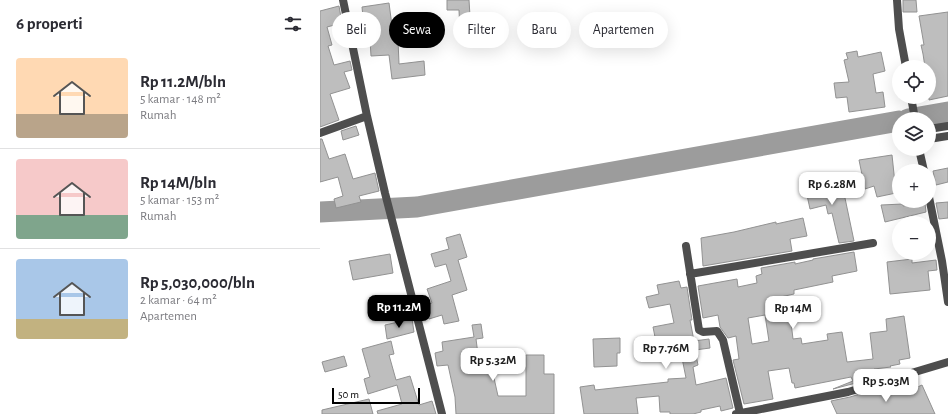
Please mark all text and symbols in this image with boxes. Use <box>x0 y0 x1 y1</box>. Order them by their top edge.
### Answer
chip: Beli <box>332 12 381 48</box>
chip: Sewa <box>389 12 445 48</box>
chip: Filter <box>453 12 509 48</box>
chip: Baru <box>517 12 571 48</box>
chip: Apartemen <box>579 12 668 48</box>
icon: filters <box>282 13 304 35</box>
text: 6 properti <box>16 15 83 32</box>
map controls <box>892 60 936 260</box>
button: locate <box>892 60 936 104</box>
text: Rp 11.2M/bln <box>140 73 226 90</box>
icon: home <box>48 74 96 122</box>
text: 5 kamar · 148 m² <box>140 93 221 106</box>
text: Rumah <box>140 109 177 122</box>
button: layers <box>892 112 936 156</box>
button: + <box>892 164 936 208</box>
pin: Rp 6.28M <box>791 172 873 206</box>
text: Rp 14M/bln <box>140 174 216 191</box>
icon: home <box>48 175 96 223</box>
text: Rp 6.28M <box>808 178 856 191</box>
text: 5 kamar · 153 m² <box>140 194 219 207</box>
text: Rumah <box>140 210 177 223</box>
button: − <box>892 216 936 260</box>
text: Rp 5,030,000/bln <box>140 274 255 291</box>
icon: home <box>48 275 96 323</box>
text: 2 kamar · 64 m² <box>140 294 217 307</box>
pin: Rp 11.2M <box>358 295 440 329</box>
pin: Rp 14M <box>760 296 826 330</box>
text: Rp 11.2M <box>377 301 421 314</box>
text: Rp 14M <box>774 302 812 315</box>
text: Apartemen <box>140 310 197 323</box>
pin: Rp 7.76M <box>625 336 707 370</box>
text: Rp 7.76M <box>643 342 689 355</box>
pin: Rp 5.32M <box>452 348 534 382</box>
text: Rp 5.32M <box>470 354 516 367</box>
pin: Rp 5.03M <box>845 369 927 403</box>
text: Rp 5.03M <box>862 375 910 388</box>
scale bar <box>332 386 420 405</box>
text: 50 m <box>338 389 359 400</box>

